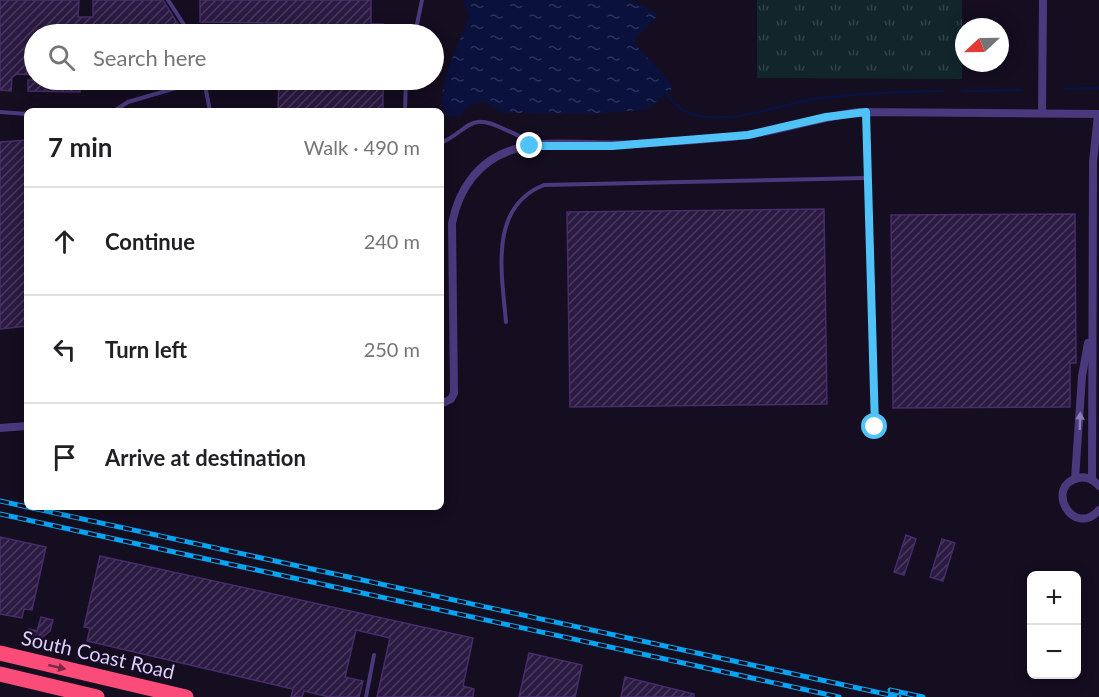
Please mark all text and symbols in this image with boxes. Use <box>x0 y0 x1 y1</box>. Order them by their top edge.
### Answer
north arrow <box>955 18 1009 72</box>
search box <box>24 24 444 90</box>
icon: search <box>45 41 78 74</box>
text: Search here <box>93 44 206 71</box>
text: 7 min <box>48 131 112 163</box>
route end <box>516 132 542 158</box>
text: Walk · 490 m <box>304 135 420 159</box>
icon: ahead <box>48 225 81 258</box>
text: Continue <box>105 228 195 255</box>
text: 240 m <box>364 229 420 253</box>
icon: left <box>48 333 81 366</box>
text: Turn left <box>105 336 187 363</box>
text: 250 m <box>364 337 420 361</box>
one-way arrow <box>1075 411 1085 430</box>
route start <box>861 413 887 439</box>
icon: arrive <box>48 441 81 474</box>
text: Arrive at destination <box>105 444 306 471</box>
map controls <box>1027 571 1081 679</box>
button: + <box>1027 571 1081 625</box>
street label: South Coast Road <box>19 625 177 683</box>
button: − <box>1027 625 1081 679</box>
one-way arrow <box>48 662 66 672</box>

